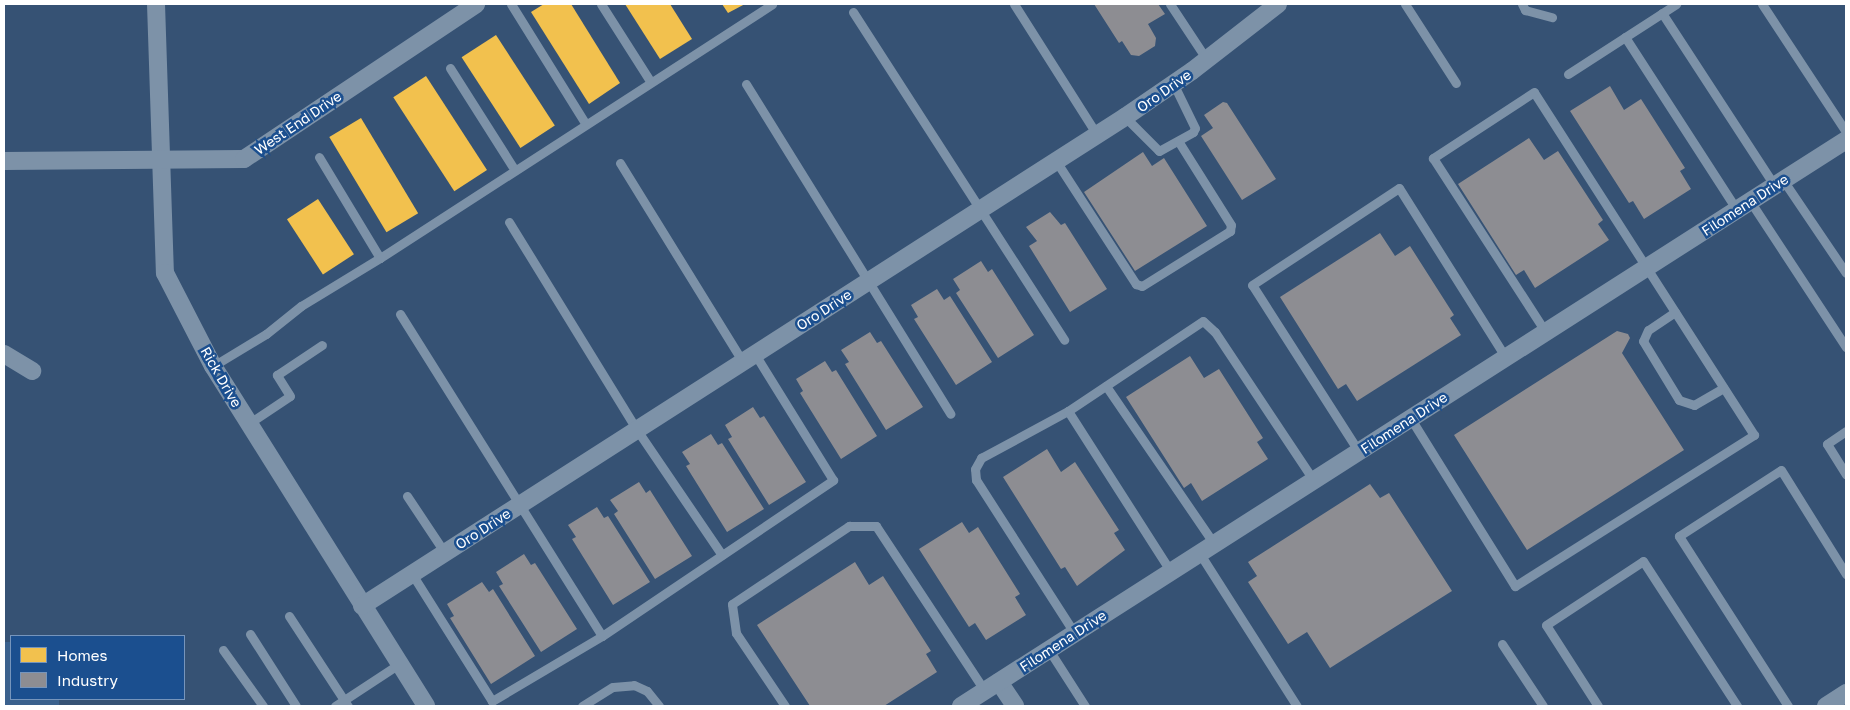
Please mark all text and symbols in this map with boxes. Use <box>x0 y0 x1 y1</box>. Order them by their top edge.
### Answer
street label: Oro Drive <box>1134 66 1194 116</box>
street label: West End Drive <box>251 88 345 158</box>
street label: Filomena Drive <box>1698 171 1792 239</box>
street label: Oro Drive <box>793 286 855 334</box>
street label: Rick Drive <box>197 344 245 410</box>
street label: Filomena Drive <box>1357 389 1451 457</box>
street label: Oro Drive <box>452 505 514 553</box>
street label: Filomena Drive <box>1016 607 1110 675</box>
legend <box>10 635 185 700</box>
text: Homes <box>57 646 107 664</box>
text: Industry <box>57 671 118 689</box>

